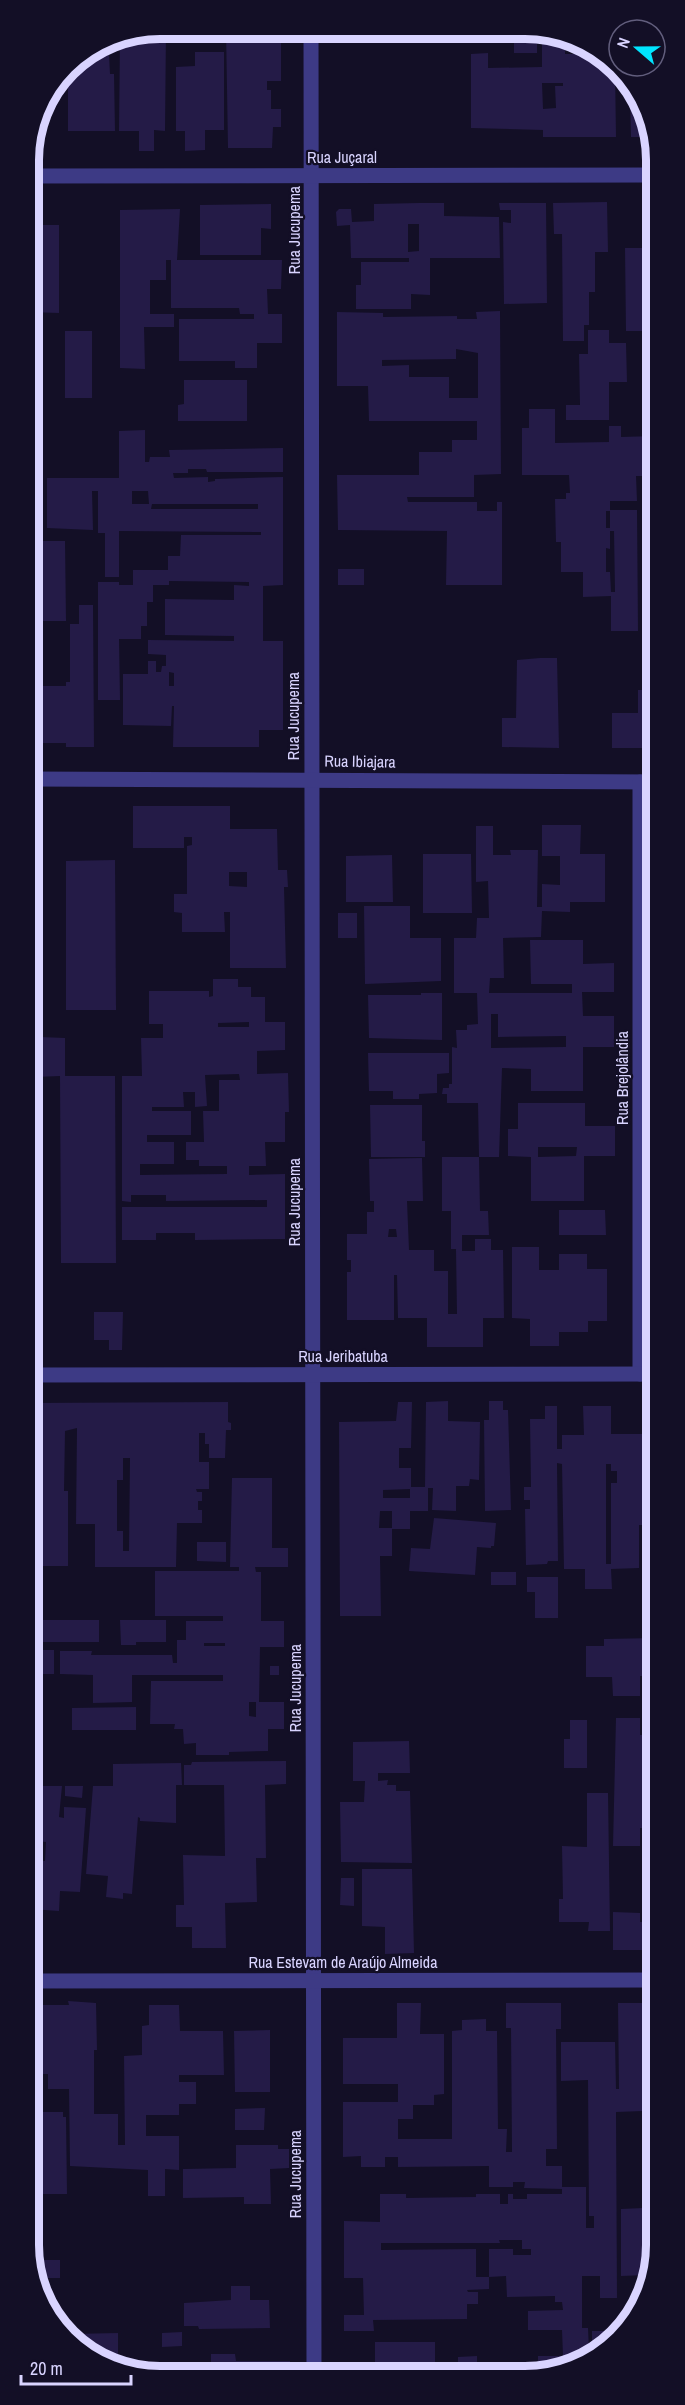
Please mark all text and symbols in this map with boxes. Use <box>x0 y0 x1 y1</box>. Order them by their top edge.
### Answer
north arrow <box>607 18 667 78</box>
text: N <box>611 35 635 51</box>
street label: Rua Juçaral <box>307 146 377 168</box>
street label: Rua Jucupema <box>283 185 305 274</box>
street label: Rua Jucupema <box>282 671 304 760</box>
street label: Rua Ibiajara <box>324 749 397 773</box>
street label: Rua Brejolândia <box>611 1030 633 1125</box>
street label: Rua Jucupema <box>283 1157 305 1246</box>
street label: Rua Jeribatuba <box>298 1345 389 1367</box>
street label: Rua Jucupema <box>284 1643 306 1732</box>
street label: Rua Estevam de Araújo Almeida <box>249 1951 438 1973</box>
street label: Rua Jucupema <box>284 2129 306 2218</box>
scale bar <box>21 2348 130 2386</box>
text: 20 m <box>30 2356 63 2381</box>

